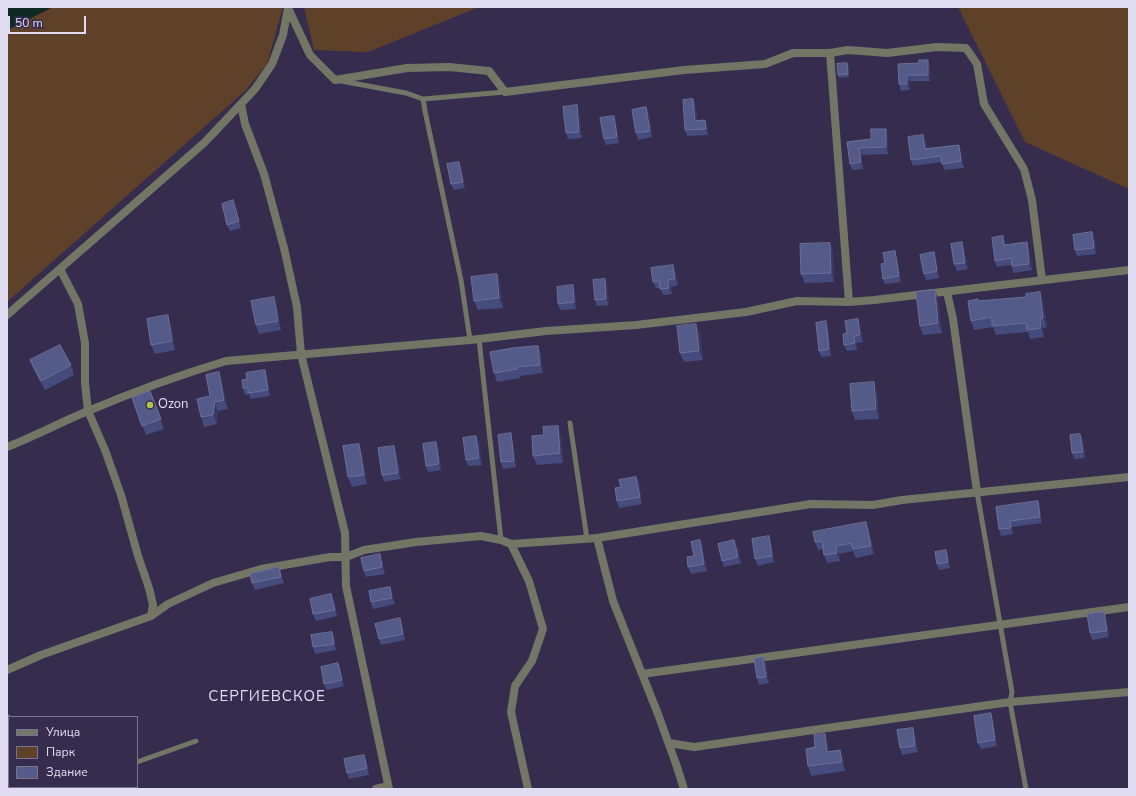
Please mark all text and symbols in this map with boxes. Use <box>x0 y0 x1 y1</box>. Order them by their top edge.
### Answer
scale bar <box>10 8 88 34</box>
text: 50 m <box>15 15 43 31</box>
place label: Ozon <box>158 397 188 413</box>
marker: Ozon <box>145 400 155 410</box>
district label: СЕРГИЕВСКОЕ <box>208 688 326 706</box>
legend <box>8 716 138 788</box>
text: Улица <box>46 724 80 740</box>
text: Парк <box>46 744 75 760</box>
text: Здание <box>46 764 88 780</box>

